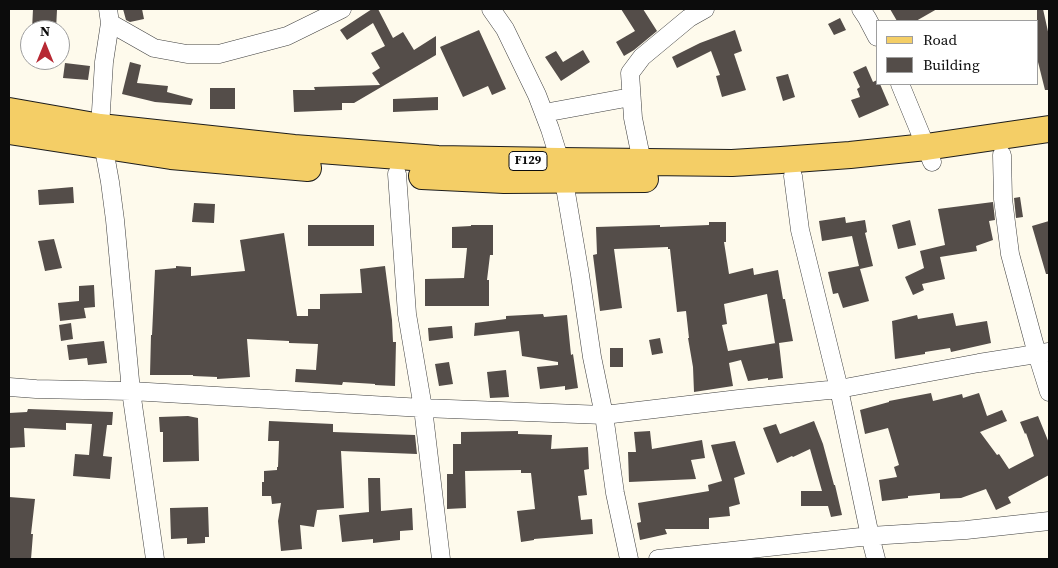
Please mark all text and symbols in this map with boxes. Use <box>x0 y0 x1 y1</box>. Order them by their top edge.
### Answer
north arrow <box>20 20 70 70</box>
legend <box>876 20 1038 85</box>
text: N <box>40 21 50 41</box>
text: Road <box>923 29 957 50</box>
text: Building <box>923 54 980 75</box>
road number: F129 <box>509 152 547 170</box>

